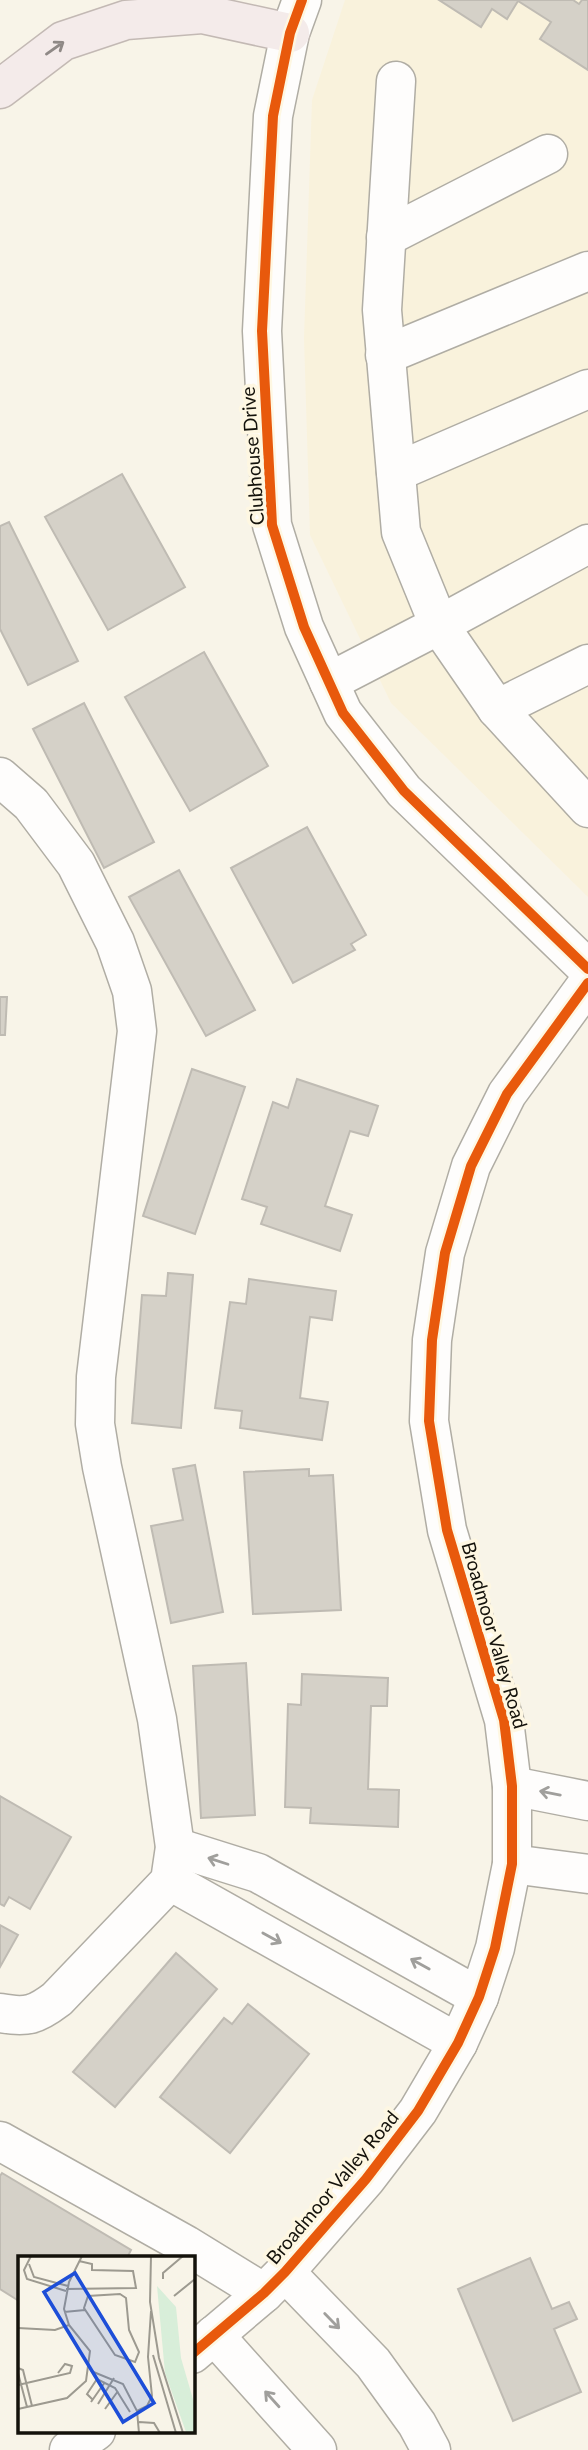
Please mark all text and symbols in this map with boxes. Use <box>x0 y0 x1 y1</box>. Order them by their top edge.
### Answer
one-way arrow <box>45 41 64 56</box>
street label: Clubhouse Drive <box>236 386 268 526</box>
street label: Broadmoor Valley Road <box>457 1539 533 1731</box>
one-way arrow <box>539 1786 562 1800</box>
one-way arrow <box>207 1853 229 1866</box>
one-way arrow <box>262 1931 282 1945</box>
one-way arrow <box>410 1957 430 1971</box>
street label: Broadmoor Valley Road <box>261 2106 403 2268</box>
inset map <box>18 2256 194 2432</box>
one-way arrow <box>324 2312 341 2329</box>
one-way arrow <box>263 2391 280 2408</box>

